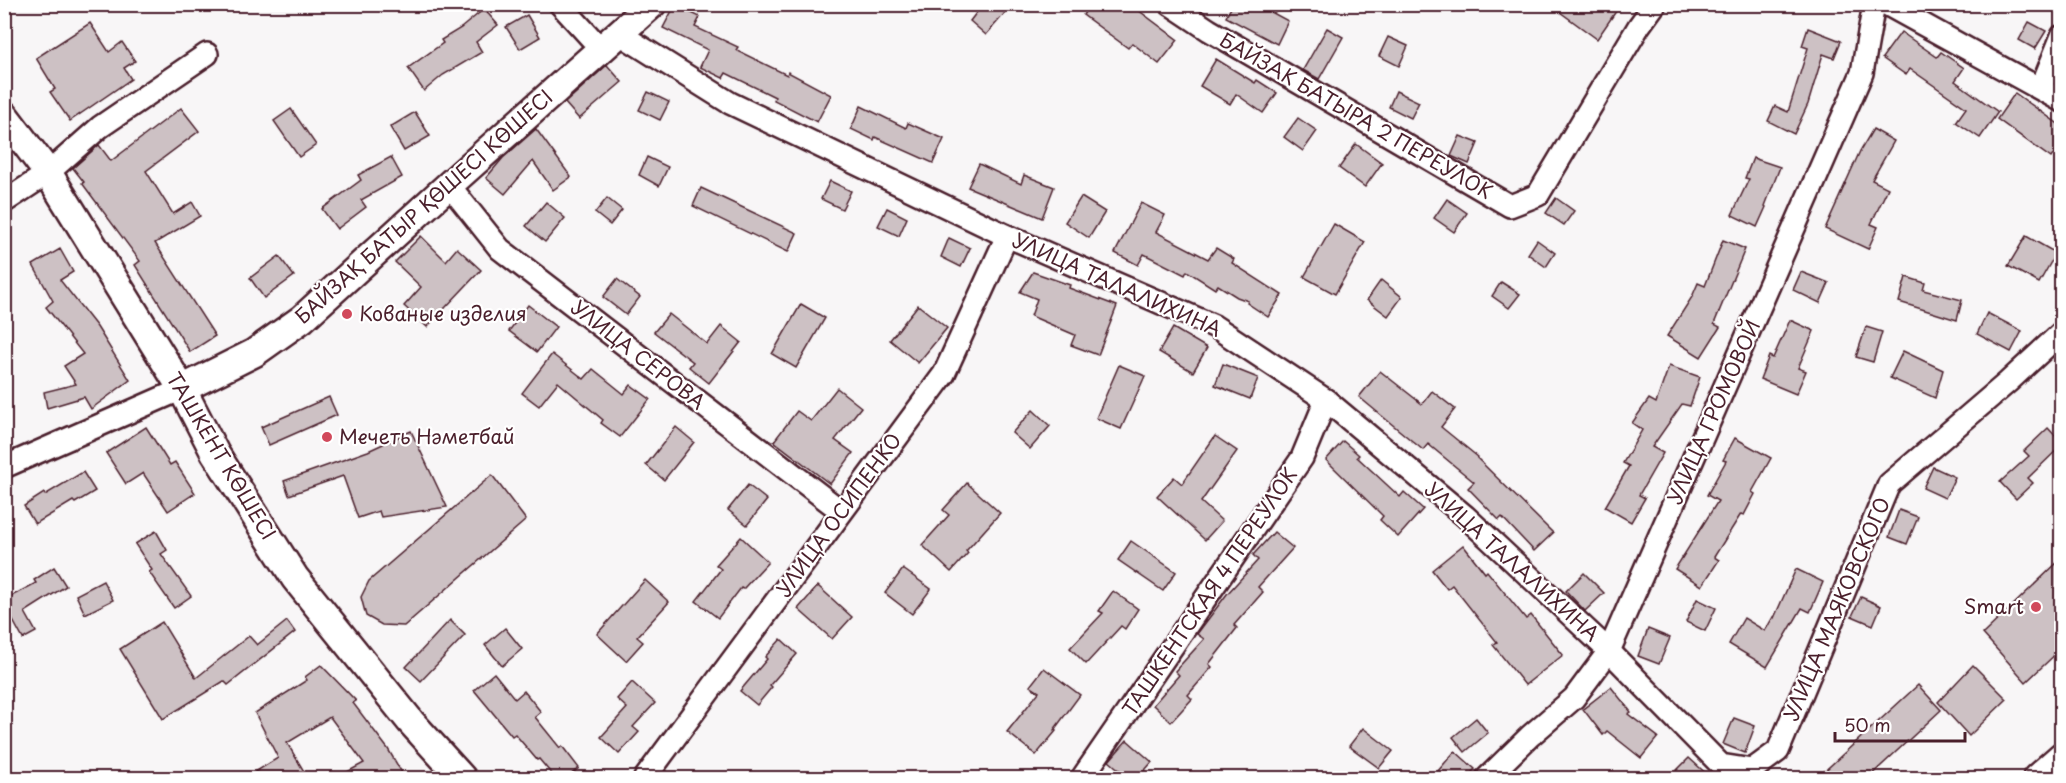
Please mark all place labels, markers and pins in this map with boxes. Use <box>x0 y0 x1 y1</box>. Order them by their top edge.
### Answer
place label: Кованые изделия <box>359 298 527 328</box>
marker: Кованые изделия <box>340 307 354 321</box>
place label: Мечеть Нәметбай <box>339 421 515 451</box>
marker: Мечеть Нәметбай <box>320 430 334 444</box>
place label: Smart <box>1964 591 2024 621</box>
marker: Smart <box>2029 600 2043 614</box>

